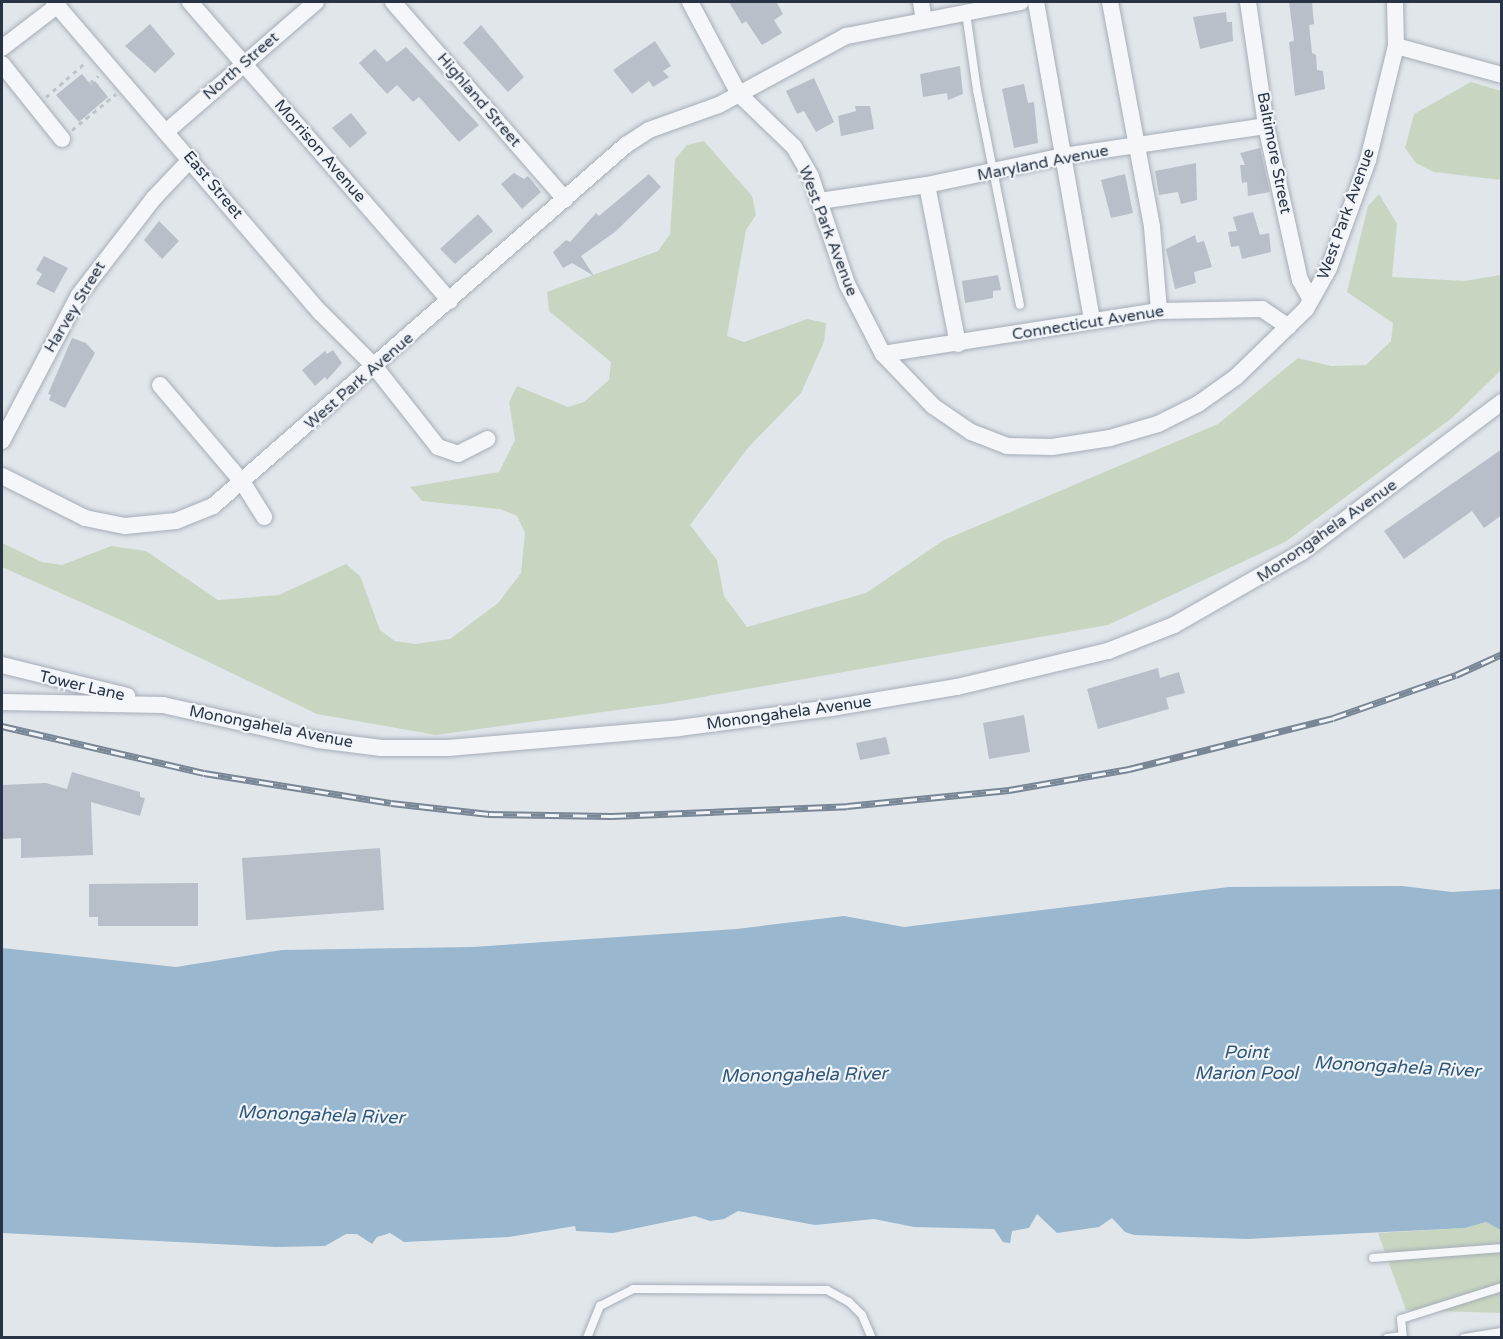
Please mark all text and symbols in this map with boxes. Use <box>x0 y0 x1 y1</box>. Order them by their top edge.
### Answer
street label: North Street <box>199 28 283 104</box>
street label: Highland Street <box>433 49 525 151</box>
street label: Baltimore Street <box>1253 91 1295 215</box>
street label: Morrison Avenue <box>270 96 370 206</box>
street label: Maryland Avenue <box>976 141 1110 185</box>
street label: West Park Avenue <box>1313 146 1379 282</box>
street label: East Street <box>179 147 247 223</box>
street label: West Park Avenue <box>794 163 862 299</box>
street label: Harvey Street <box>40 258 110 356</box>
street label: Connecticut Avenue <box>1011 302 1165 344</box>
street label: West Park Avenue <box>301 328 417 434</box>
street label: Monongahela Avenue <box>1253 475 1401 587</box>
street label: Tower Lane <box>37 667 127 705</box>
street label: Monongahela Avenue <box>705 692 873 734</box>
street label: Monongahela Avenue <box>187 702 355 752</box>
water label: Point Marion Pool <box>1194 1042 1298 1084</box>
water label: Monongahela River <box>1313 1052 1481 1082</box>
water label: Monongahela River <box>721 1063 887 1087</box>
water label: Monongahela River <box>237 1101 405 1129</box>

